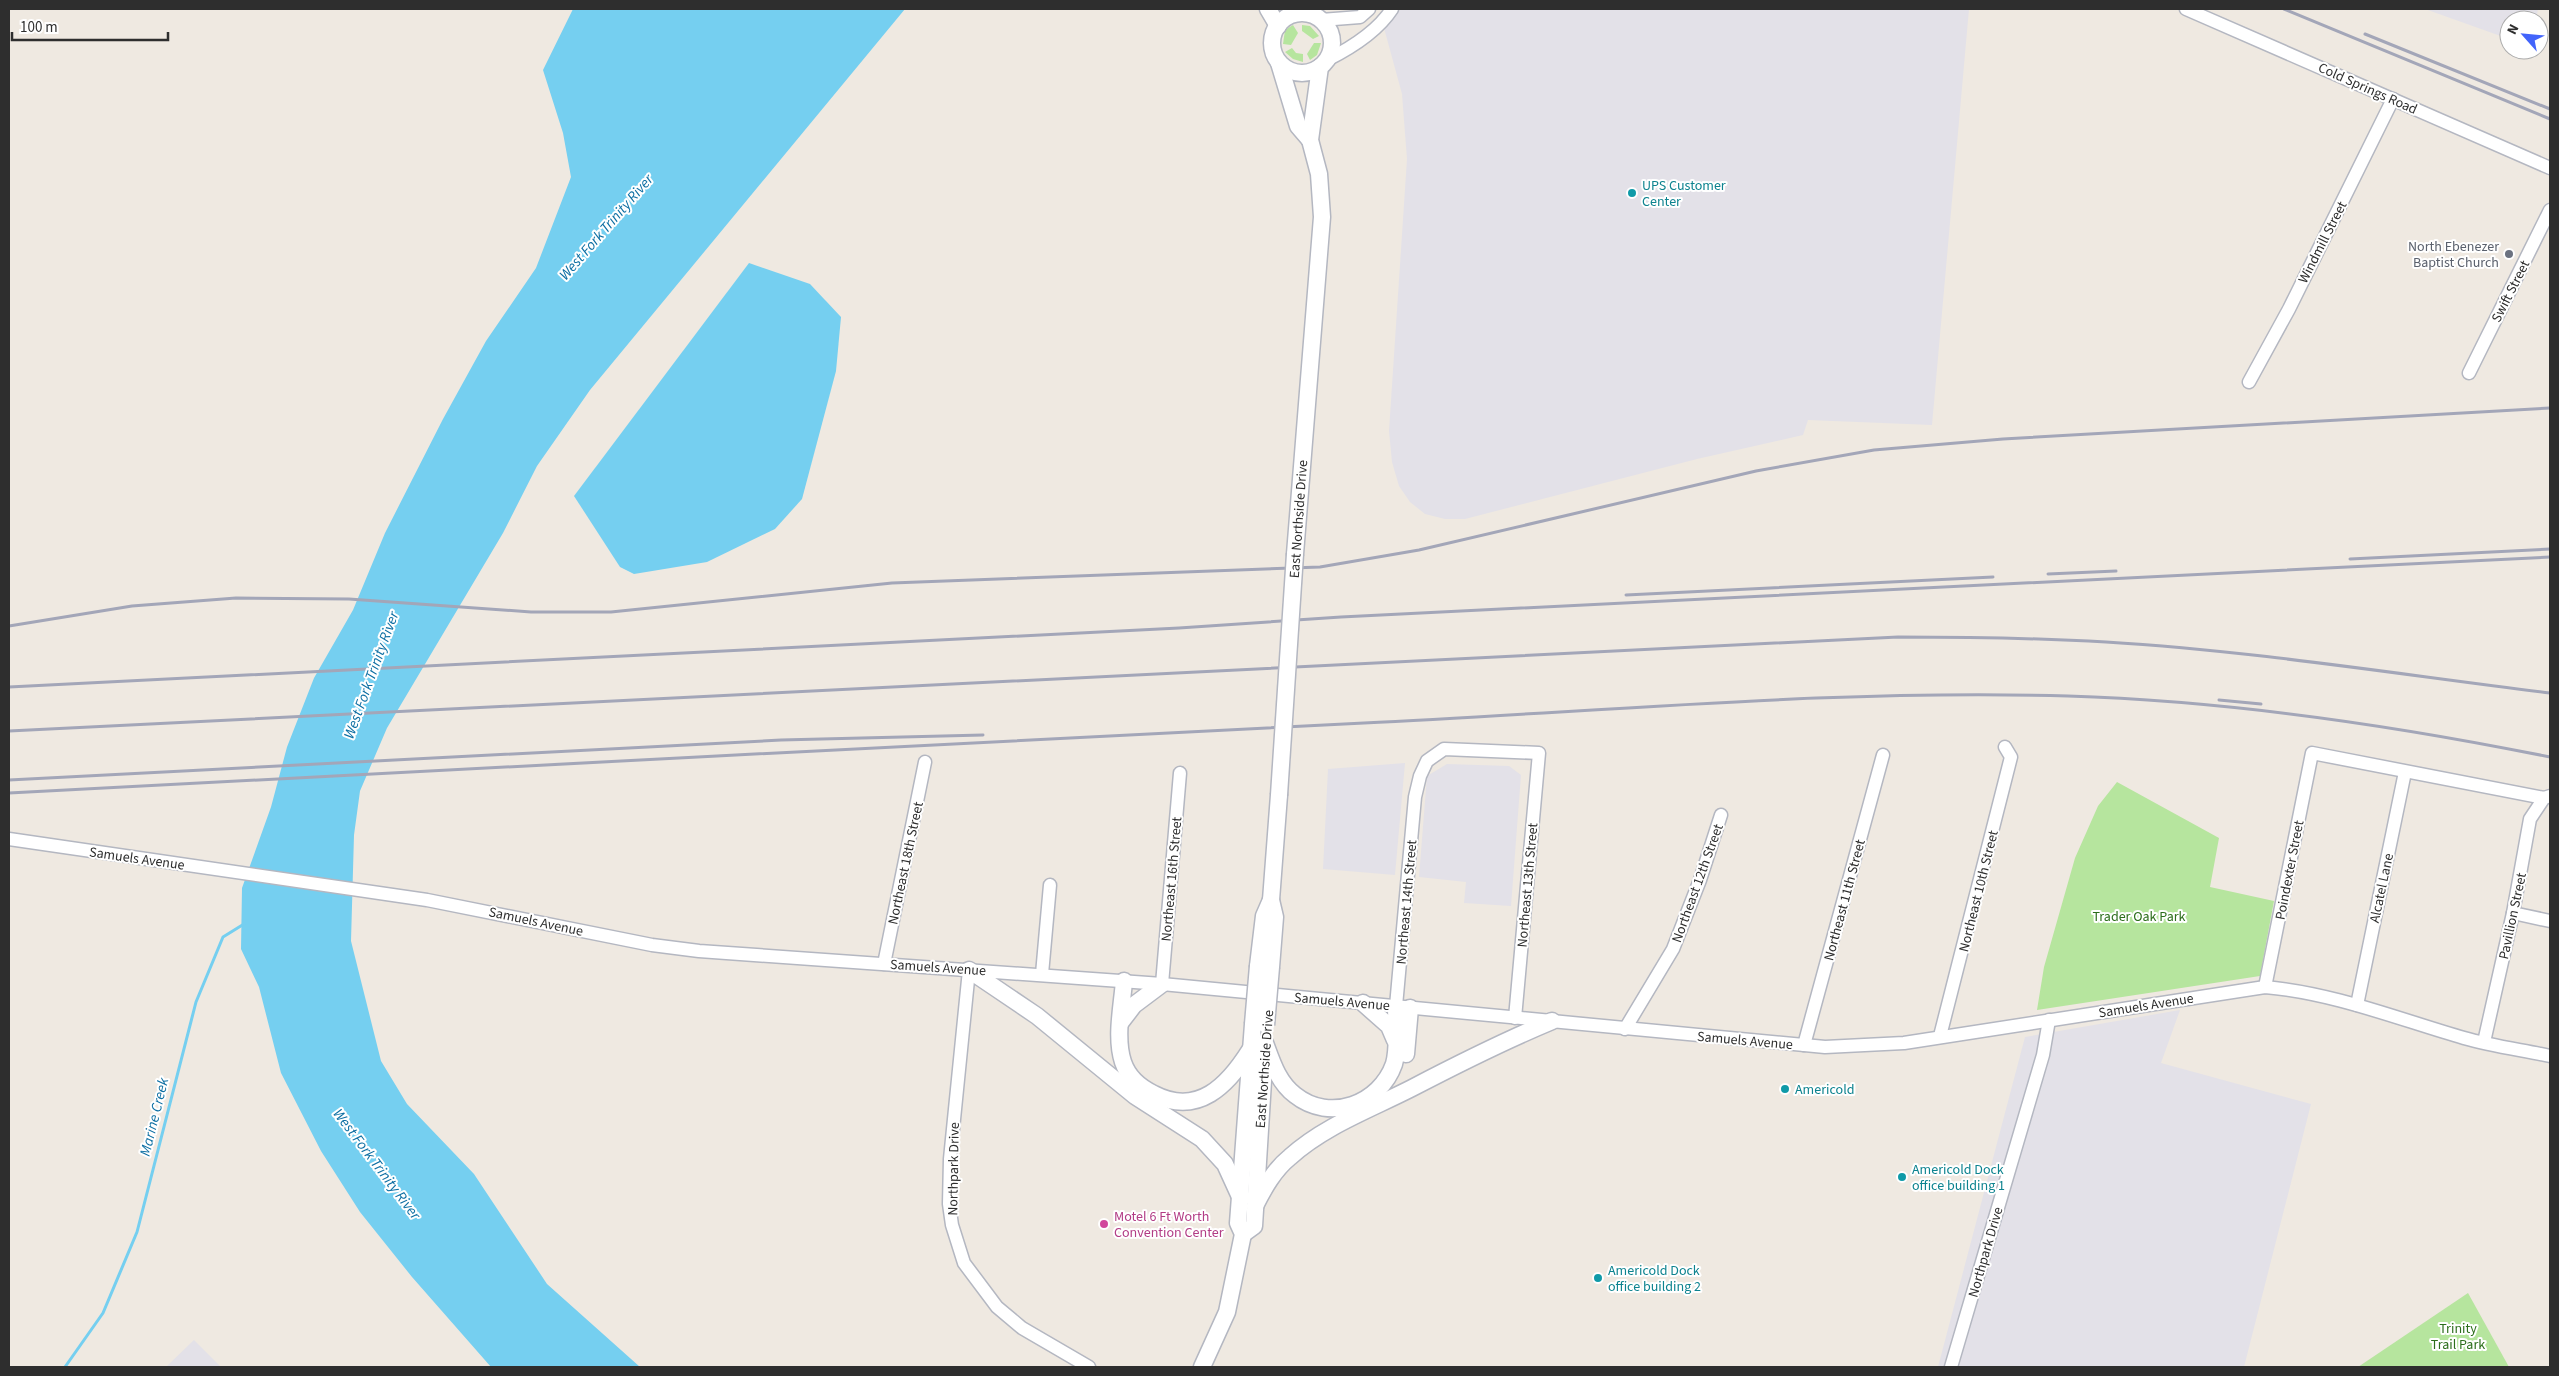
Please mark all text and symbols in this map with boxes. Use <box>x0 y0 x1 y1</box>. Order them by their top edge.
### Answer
scale bar <box>12 10 169 42</box>
north arrow <box>2499 10 2549 60</box>
text: 100 m <box>20 17 58 38</box>
text: N <box>2502 21 2524 38</box>
street label: Cold Springs Road <box>2315 58 2420 120</box>
water label: West Fork Trinity River <box>554 169 659 285</box>
place label: UPS Customer Center <box>1642 176 1726 212</box>
marker: UPS Customer Center <box>1626 187 1638 199</box>
street label: Windmill Street <box>2294 198 2352 287</box>
place label: North Ebenezer Baptist Church <box>2408 237 2499 273</box>
marker: North Ebenezer Baptist Church <box>2503 248 2515 260</box>
street label: Swift Street <box>2487 257 2535 326</box>
street label: East Northside Drive <box>1285 459 1313 579</box>
water label: West Fork Trinity River <box>339 608 405 742</box>
street label: Northeast 18th Street <box>883 800 929 926</box>
street label: Northeast 16th Street <box>1157 816 1187 942</box>
street label: Poindexter Street <box>2271 818 2309 922</box>
street label: Northeast 12th Street <box>1667 821 1729 945</box>
street label: Northeast 13th Street <box>1513 822 1543 948</box>
street label: Northeast 10th Street <box>1954 828 2004 954</box>
street label: Northeast 11th Street <box>1819 837 1871 963</box>
street label: Northeast 14th Street <box>1392 839 1422 965</box>
street label: Samuels Avenue <box>88 842 186 876</box>
street label: Alcatel Lane <box>2365 852 2399 925</box>
street label: Pavillion Street <box>2494 871 2532 961</box>
street label: Samuels Avenue <box>487 902 585 942</box>
park label: Trader Oak Park <box>2092 907 2186 927</box>
street label: Samuels Avenue <box>889 955 987 981</box>
street label: Samuels Avenue <box>1293 988 1391 1016</box>
street label: Samuels Avenue <box>2097 989 2195 1023</box>
street label: East Northside Drive <box>1251 1009 1279 1129</box>
street label: Samuels Avenue <box>1696 1027 1794 1055</box>
water label: Marine Creek <box>135 1075 175 1159</box>
place label: Americold <box>1795 1080 1854 1100</box>
marker: Americold <box>1779 1083 1791 1095</box>
water label: West Fork Trinity River <box>328 1104 426 1225</box>
street label: Northpark Drive <box>943 1122 965 1216</box>
place label: Americold Dock office building 1 <box>1912 1160 2005 1196</box>
marker: Americold Dock office building 1 <box>1896 1171 1908 1183</box>
street label: Northpark Drive <box>1963 1205 2008 1300</box>
place label: Motel 6 Ft Worth Convention Center <box>1114 1207 1224 1243</box>
marker: Motel 6 Ft Worth Convention Center <box>1098 1218 1110 1230</box>
place label: Americold Dock office building 2 <box>1608 1261 1701 1297</box>
marker: Americold Dock office building 2 <box>1592 1272 1604 1284</box>
park label: Trinity Trail Park <box>2431 1319 2485 1355</box>

